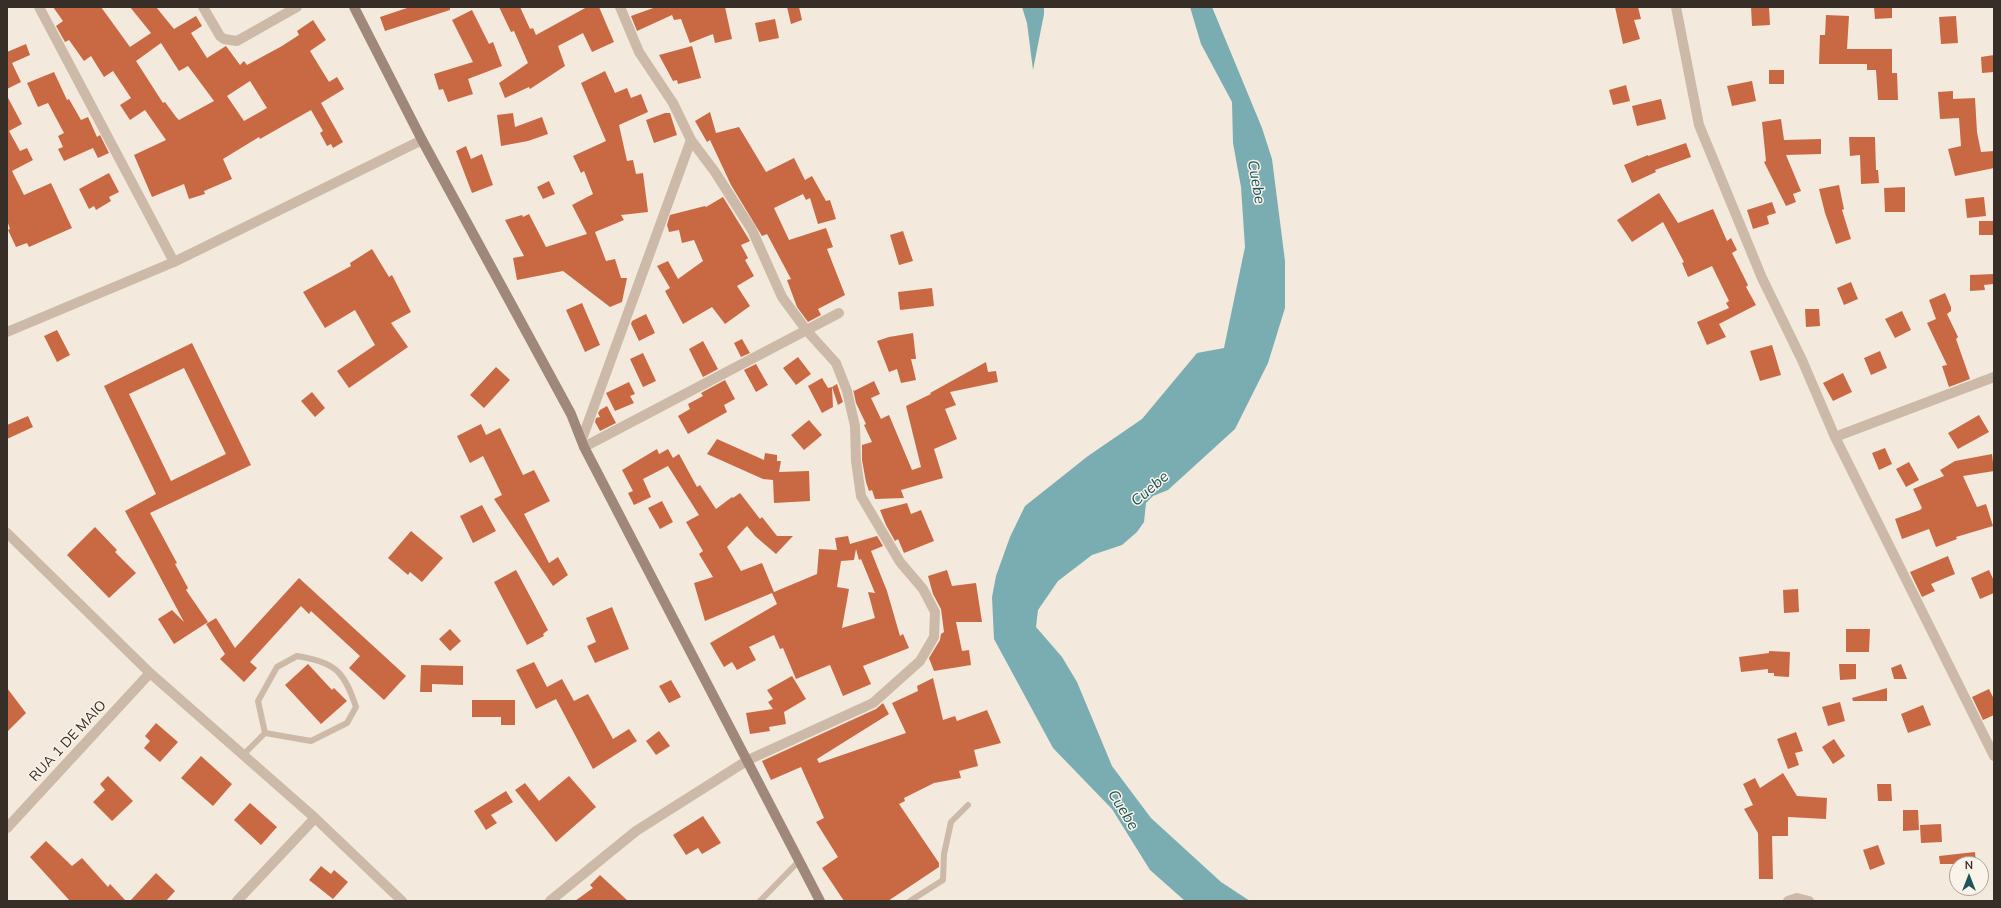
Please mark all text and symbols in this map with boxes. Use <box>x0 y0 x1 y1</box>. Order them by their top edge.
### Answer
water label: Cuebe <box>1243 159 1269 205</box>
water label: Cuebe <box>1127 468 1173 510</box>
street label: RUA 1 DE MAIO <box>26 697 110 785</box>
water label: Cuebe <box>1104 787 1142 833</box>
north arrow <box>1949 856 1989 896</box>
text: N <box>1965 858 1973 872</box>

